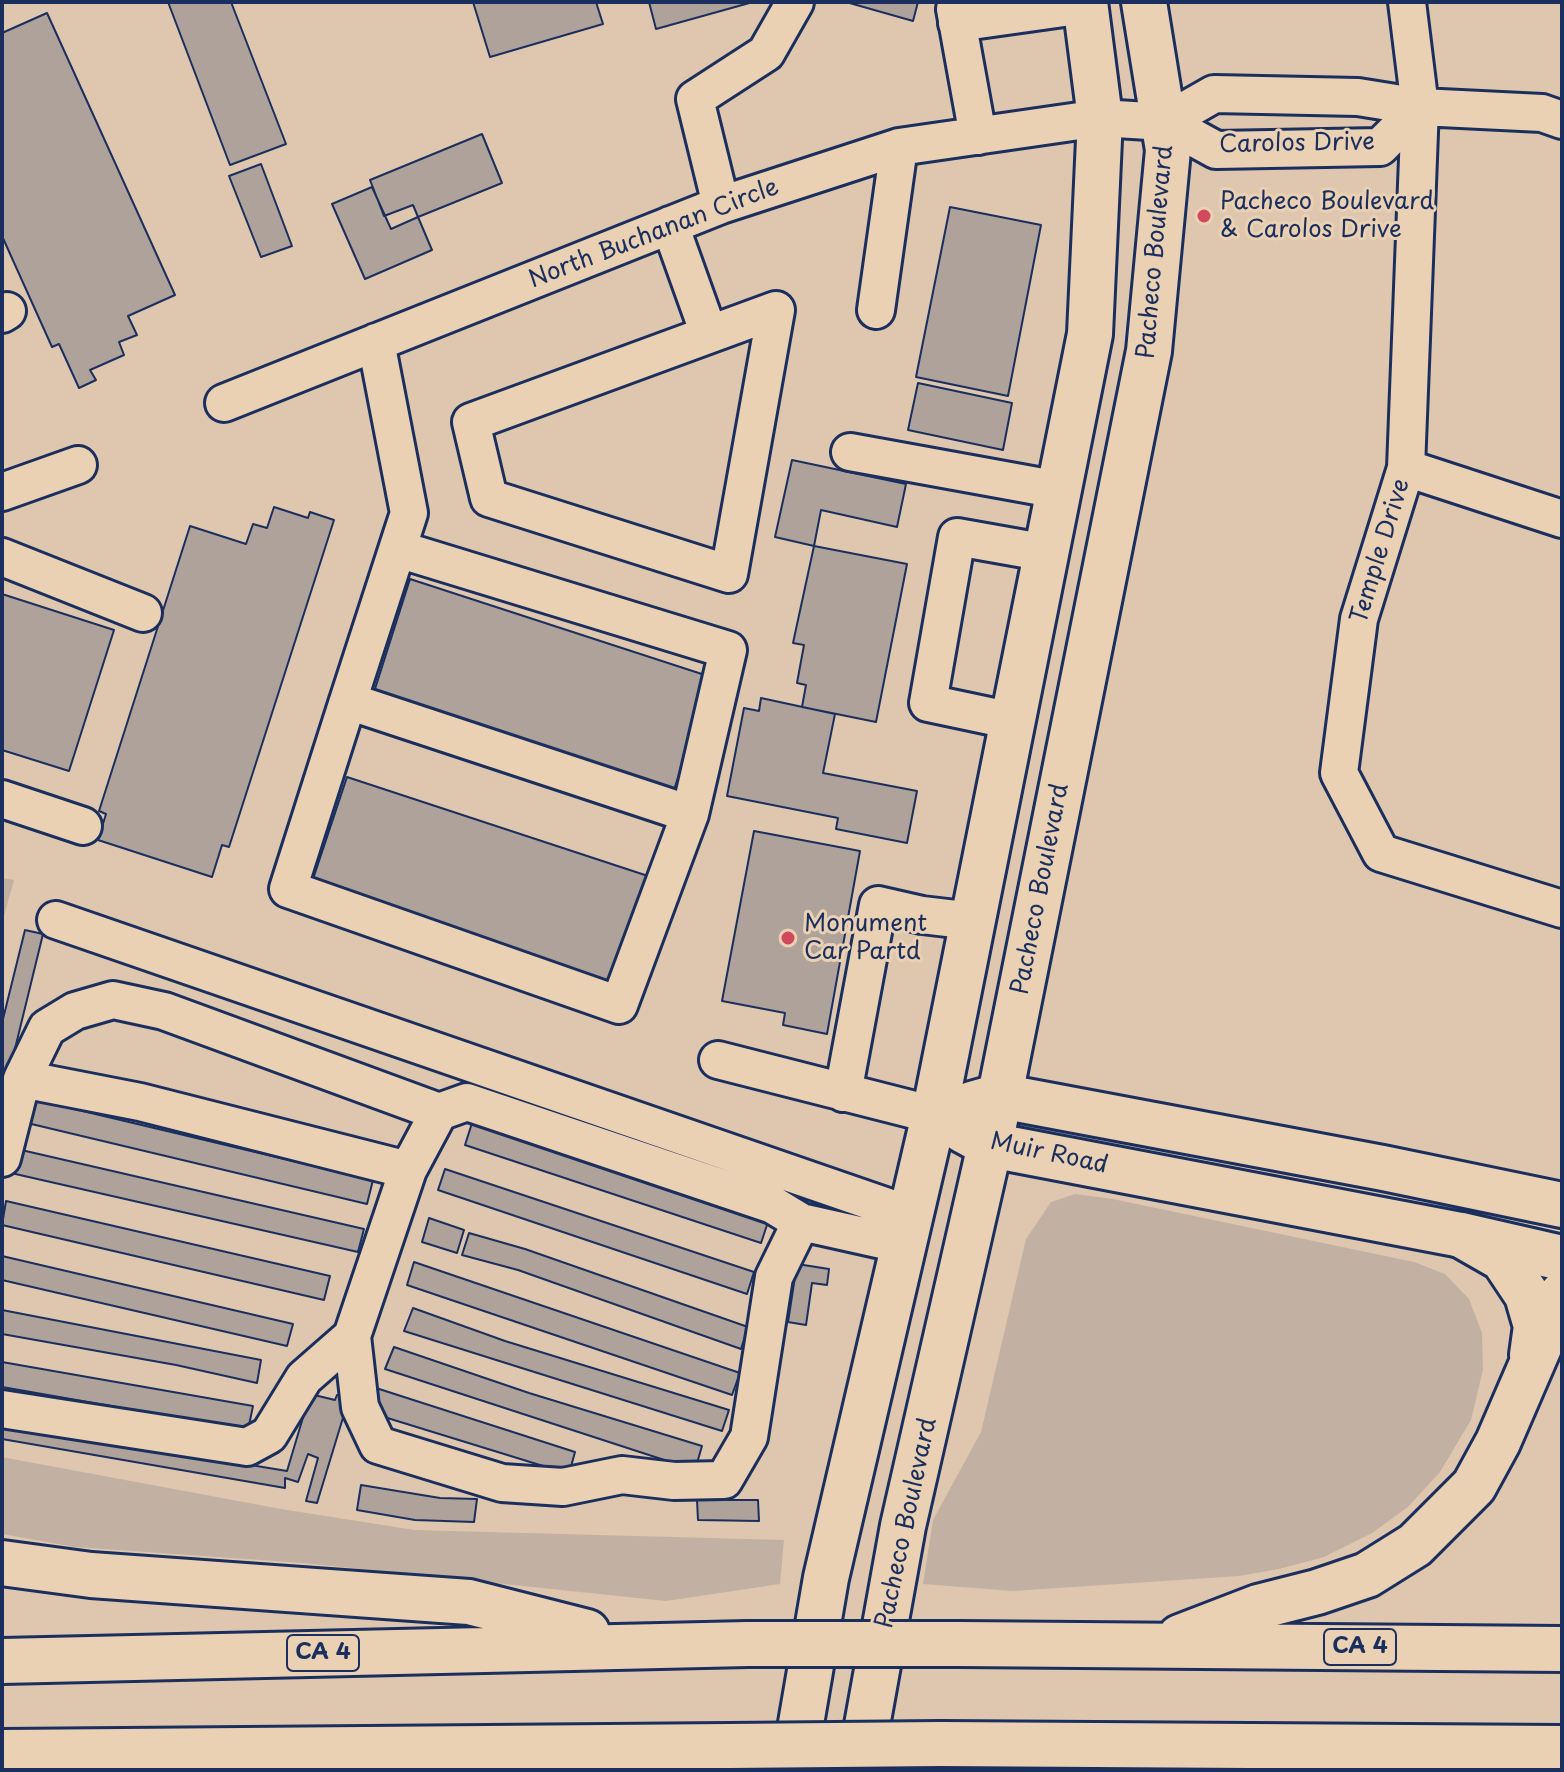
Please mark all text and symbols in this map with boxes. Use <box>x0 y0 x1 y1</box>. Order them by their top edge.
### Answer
street label: Carolos Drive <box>1219 128 1375 160</box>
street label: Pacheco Boulevard <box>1132 144 1180 360</box>
street label: North Buchanan Circle <box>525 173 783 295</box>
place label: Pacheco Boulevard & Carolos Drive <box>1220 188 1434 244</box>
marker: Pacheco Boulevard & Carolos Drive <box>1195 207 1213 225</box>
street label: Temple Drive <box>1345 475 1417 627</box>
street label: Pacheco Boulevard <box>1006 781 1076 997</box>
place label: Monument Car Partd <box>804 910 927 966</box>
marker: Monument Car Partd <box>779 929 797 947</box>
street label: Muir Road <box>988 1127 1110 1181</box>
street label: Pacheco Boulevard <box>871 1415 943 1631</box>
road number: CA 4 <box>1324 1629 1396 1665</box>
road number: CA 4 <box>287 1635 359 1671</box>

